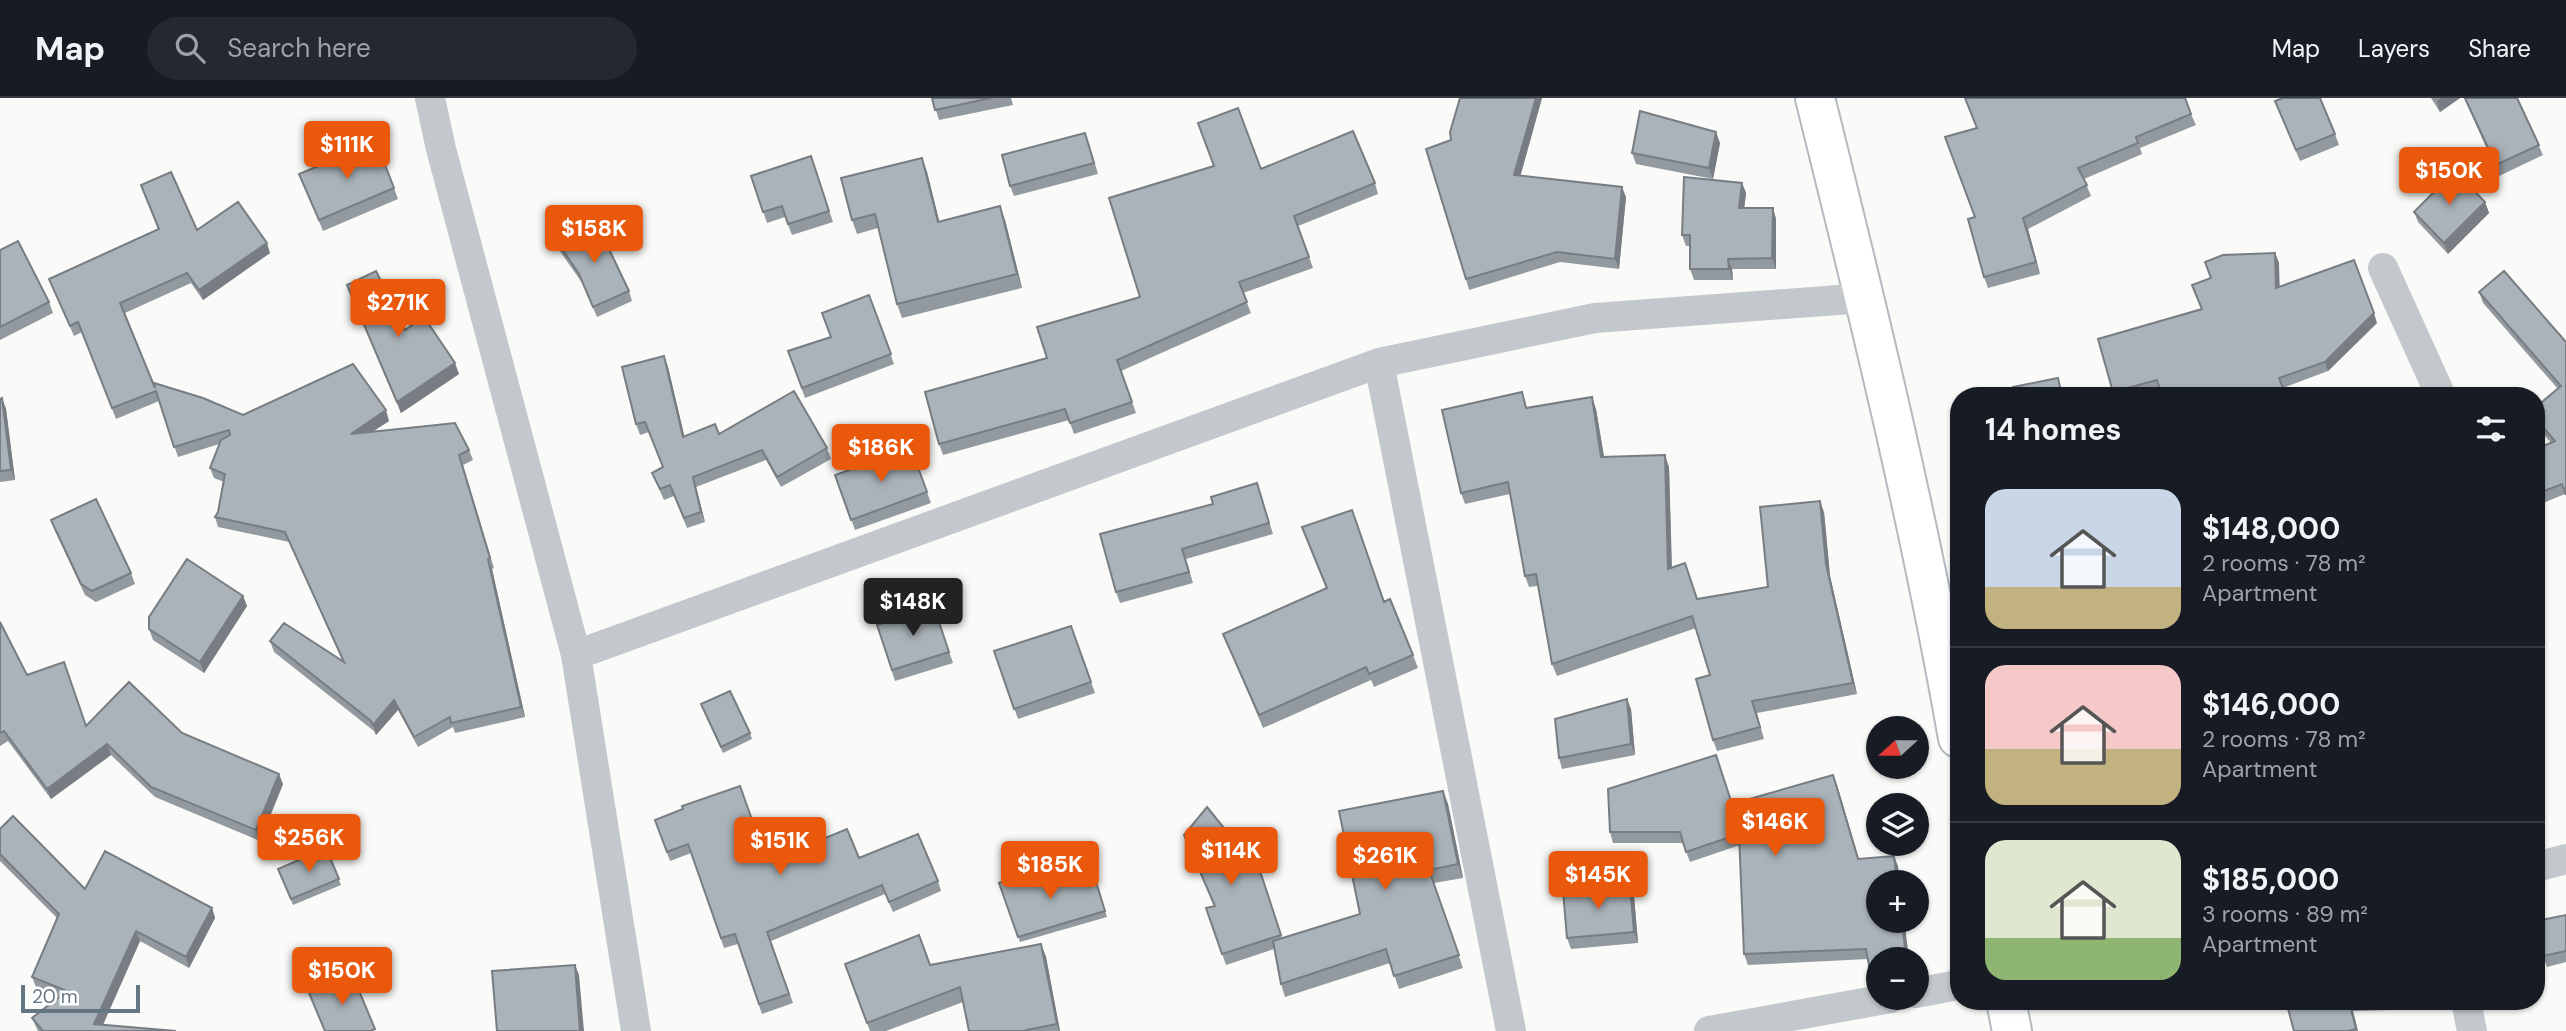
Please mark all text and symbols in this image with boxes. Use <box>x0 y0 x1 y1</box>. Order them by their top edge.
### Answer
search box <box>147 17 637 80</box>
text: Map <box>35 27 105 70</box>
icon: search <box>171 29 209 67</box>
text: Search here <box>227 31 371 65</box>
text: Map <box>2272 33 2320 64</box>
text: Layers <box>2358 33 2430 64</box>
text: Share <box>2468 33 2531 64</box>
pin: $111K <box>298 122 396 181</box>
text: $111K <box>320 129 374 159</box>
pin: $150K <box>2400 148 2498 207</box>
text: $150K <box>2415 155 2483 185</box>
pin: $158K <box>545 206 643 265</box>
text: $158K <box>561 213 627 243</box>
pin: $271K <box>349 280 447 339</box>
text: $271K <box>366 287 430 317</box>
text: 14 homes <box>1985 410 2122 449</box>
icon: filters <box>2472 410 2510 448</box>
pin: $186K <box>832 424 930 484</box>
text: $186K <box>848 432 914 462</box>
text: $148,000 <box>2202 509 2340 548</box>
icon: home <box>2041 517 2125 601</box>
text: 2 rooms · 78 m² <box>2202 548 2366 578</box>
pin: $148K <box>864 578 962 638</box>
text: Apartment <box>2202 578 2317 608</box>
text: $148K <box>880 586 946 616</box>
text: $146,000 <box>2202 685 2340 724</box>
icon: home <box>2041 693 2125 777</box>
north arrow <box>1866 716 1928 779</box>
map controls <box>1866 716 1929 1010</box>
text: 2 rooms · 78 m² <box>2202 724 2366 754</box>
text: Apartment <box>2202 754 2317 784</box>
button: layers <box>1866 793 1929 856</box>
pin: $146K <box>1726 798 1824 858</box>
text: $146K <box>1742 806 1808 836</box>
pin: $256K <box>260 814 358 874</box>
pin: $151K <box>731 818 829 877</box>
text: $256K <box>273 822 345 852</box>
text: $151K <box>750 825 810 855</box>
pin: $114K <box>1182 828 1280 887</box>
pin: $261K <box>1336 832 1434 892</box>
text: $114K <box>1201 835 1261 865</box>
text: $261K <box>1352 840 1418 870</box>
pin: $185K <box>1001 842 1099 901</box>
text: $185K <box>1017 849 1083 879</box>
pin: $145K <box>1549 852 1647 911</box>
text: $145K <box>1565 859 1631 889</box>
text: $185,000 <box>2202 860 2339 899</box>
icon: home <box>2041 868 2125 952</box>
button: + <box>1866 870 1929 933</box>
text: 3 rooms · 89 m² <box>2202 899 2368 929</box>
text: Apartment <box>2202 929 2317 959</box>
button: − <box>1866 947 1929 1010</box>
pin: $150K <box>293 948 391 1007</box>
text: $150K <box>308 955 376 985</box>
scale bar <box>21 982 140 1014</box>
text: 20 m <box>32 984 78 1009</box>

